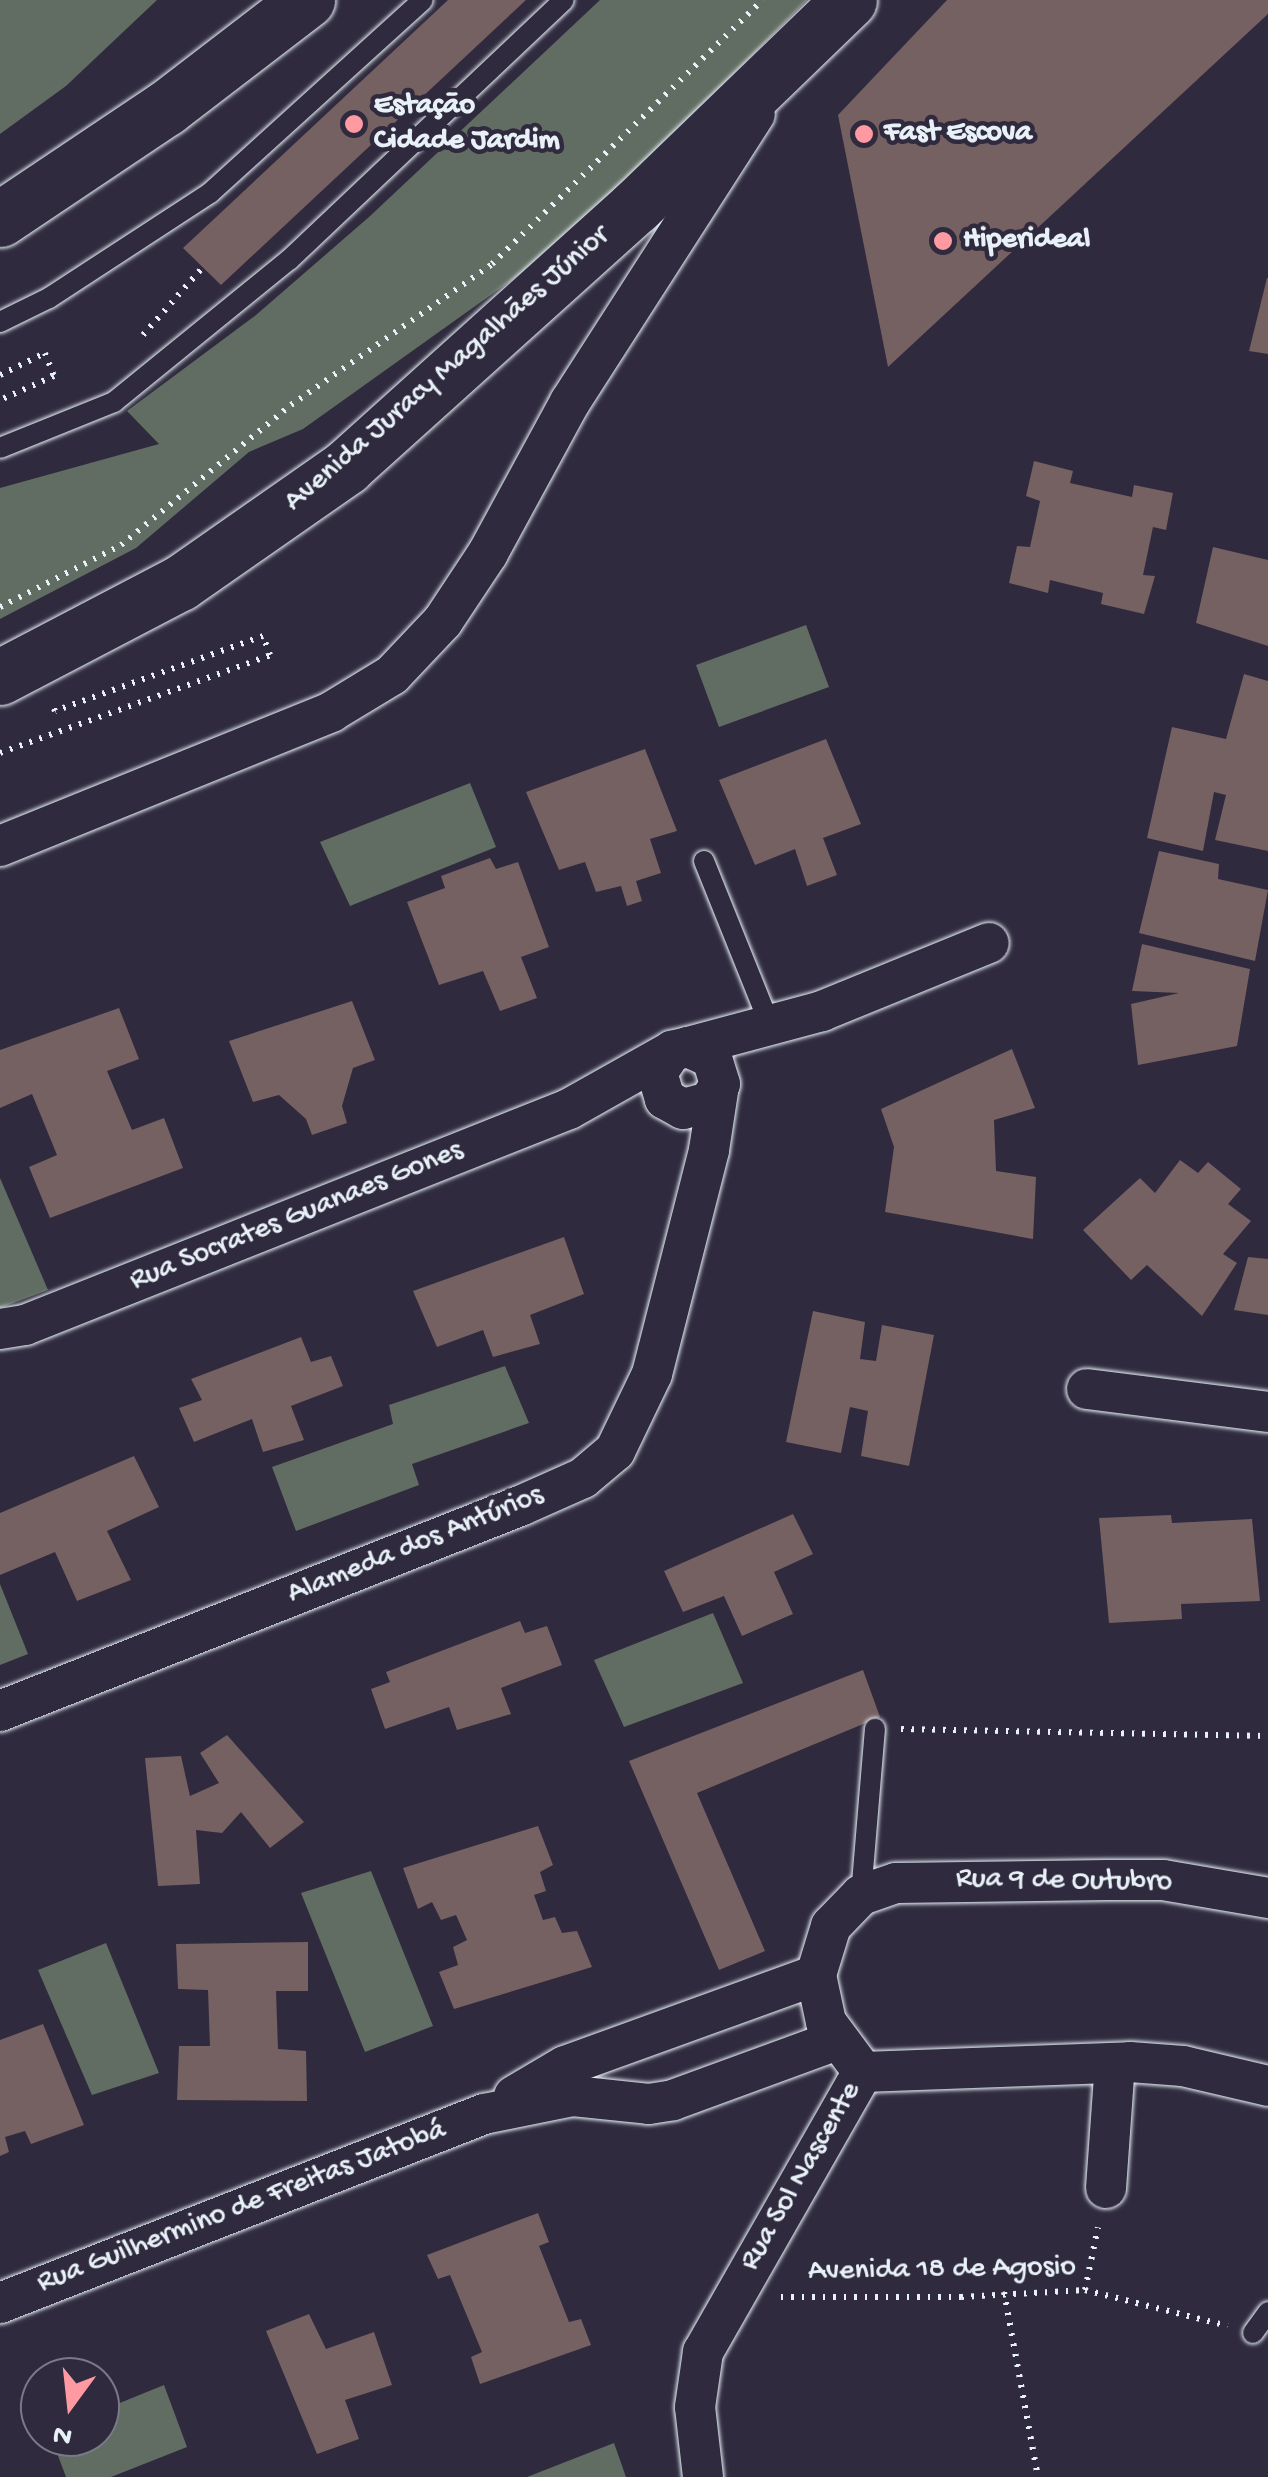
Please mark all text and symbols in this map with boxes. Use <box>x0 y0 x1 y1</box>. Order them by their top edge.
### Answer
place label: Estação Cidade Jardim <box>374 89 560 160</box>
marker: Estação Cidade Jardim <box>343 113 365 135</box>
place label: Fast Escova <box>884 116 1032 152</box>
marker: Fast Escova <box>853 123 875 145</box>
street label: Avenida Juracy Magalhães Júnior <box>278 219 618 521</box>
place label: Hiperideal <box>963 223 1090 259</box>
marker: Hiperideal <box>932 230 954 252</box>
street label: Rua Socrates Guanaes Gones <box>125 1134 469 1300</box>
street label: Alameda dos Antúrios <box>283 1478 549 1614</box>
street label: Rua 9 de Outubro <box>956 1862 1172 1902</box>
street label: Rua Sol Nascente <box>733 2076 871 2278</box>
street label: Rua Guilhermino de Freitas Jatobá <box>33 2113 451 2303</box>
street label: Avenida 18 de Agosio <box>808 2251 1076 2291</box>
north arrow <box>20 2357 120 2457</box>
text: N <box>50 2416 76 2453</box>

